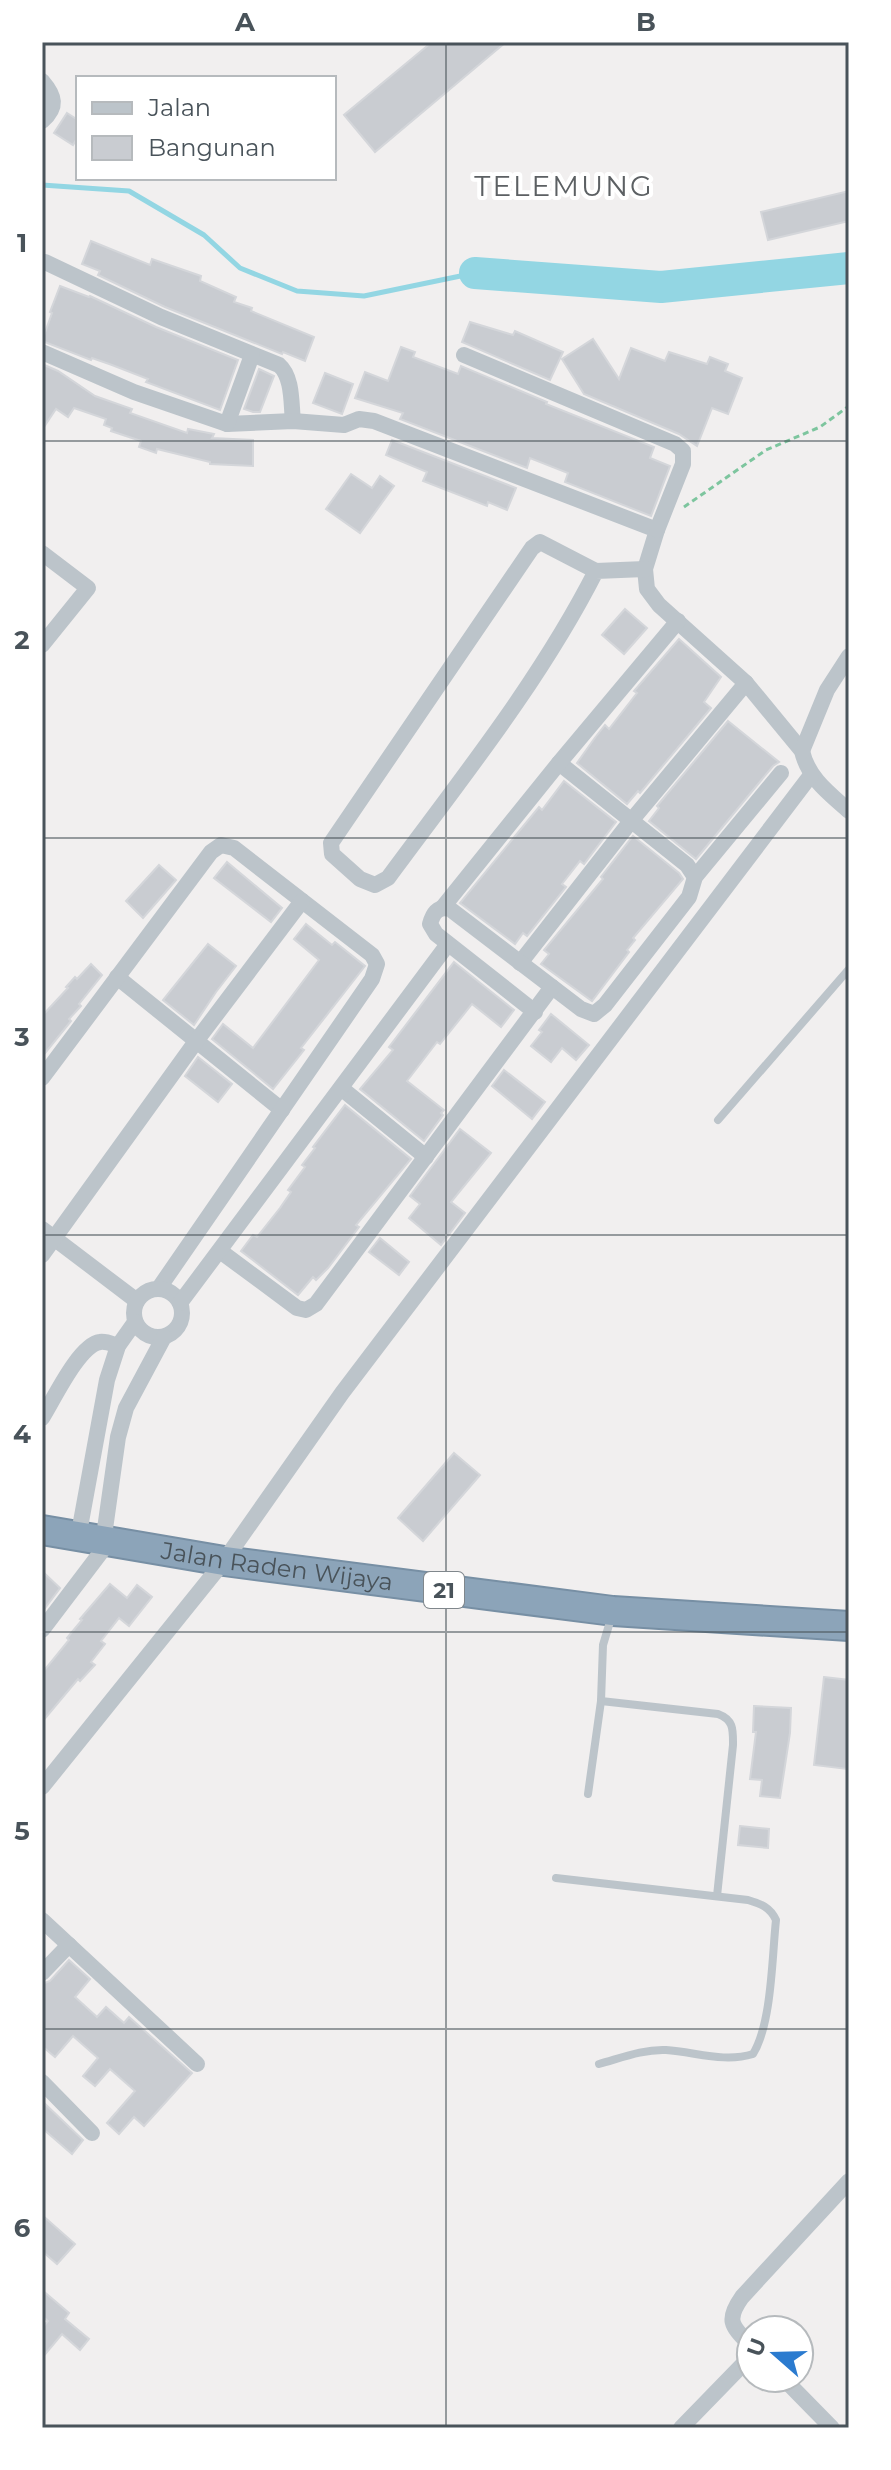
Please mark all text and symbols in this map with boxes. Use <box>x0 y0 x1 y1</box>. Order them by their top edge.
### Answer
text: A <box>234 6 256 38</box>
text: B <box>636 6 656 38</box>
legend <box>76 76 336 180</box>
text: Jalan <box>147 93 211 122</box>
text: Bangunan <box>148 133 276 162</box>
district label: TELEMUNG <box>474 169 654 203</box>
text: 1 <box>17 227 27 259</box>
text: 2 <box>14 624 30 656</box>
text: 3 <box>13 1021 30 1053</box>
text: 4 <box>13 1418 31 1450</box>
street label: Jalan Raden Wijaya <box>158 1535 395 1597</box>
road number: 21 <box>424 1572 464 1608</box>
text: 5 <box>14 1815 30 1847</box>
text: 6 <box>14 2212 31 2244</box>
north arrow <box>735 2314 815 2394</box>
text: U <box>741 2335 772 2360</box>

